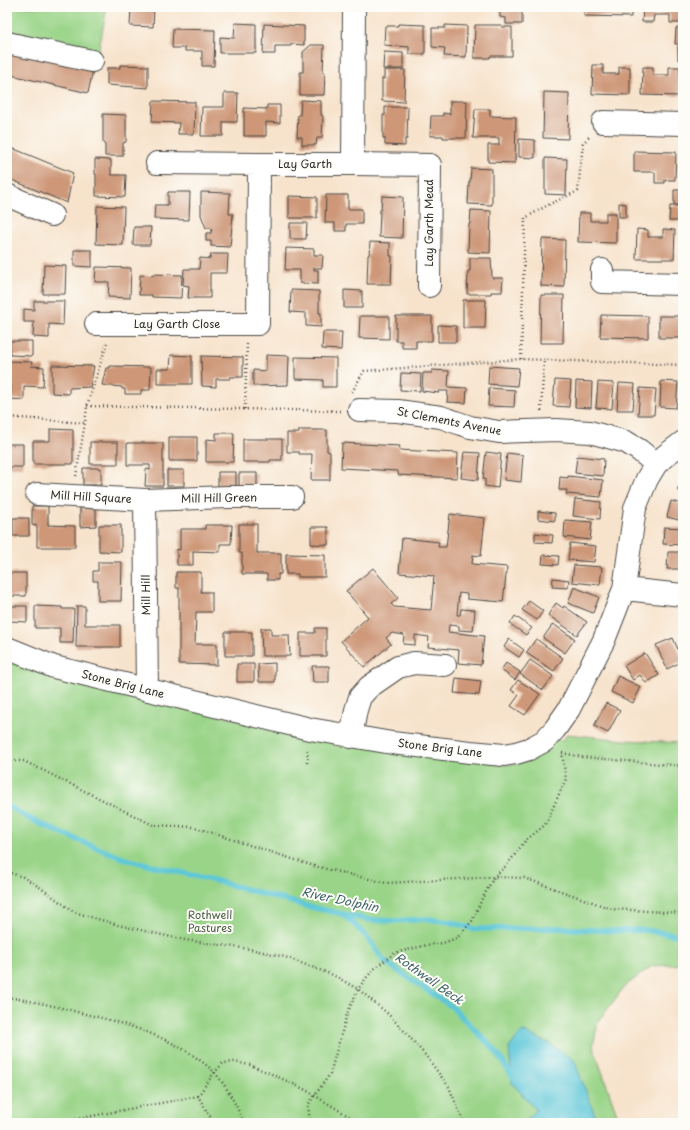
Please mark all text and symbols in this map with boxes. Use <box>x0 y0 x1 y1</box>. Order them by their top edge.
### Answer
street label: Lay Garth <box>278 155 332 172</box>
street label: Lay Garth Mead <box>420 179 437 267</box>
street label: Lay Garth Close <box>134 315 220 332</box>
street label: St Clements Avenue <box>395 402 503 439</box>
street label: Mill Hill Square <box>50 486 132 507</box>
street label: Mill Hill Green <box>181 488 257 507</box>
street label: Mill Hill <box>137 574 154 616</box>
street label: Stone Brig Lane <box>80 665 166 702</box>
street label: Stone Brig Lane <box>397 734 483 761</box>
water label: River Dolphin <box>300 882 381 916</box>
park label: Rothwell Pastures <box>188 906 232 936</box>
water label: Rothwell Beck <box>392 948 468 1009</box>

